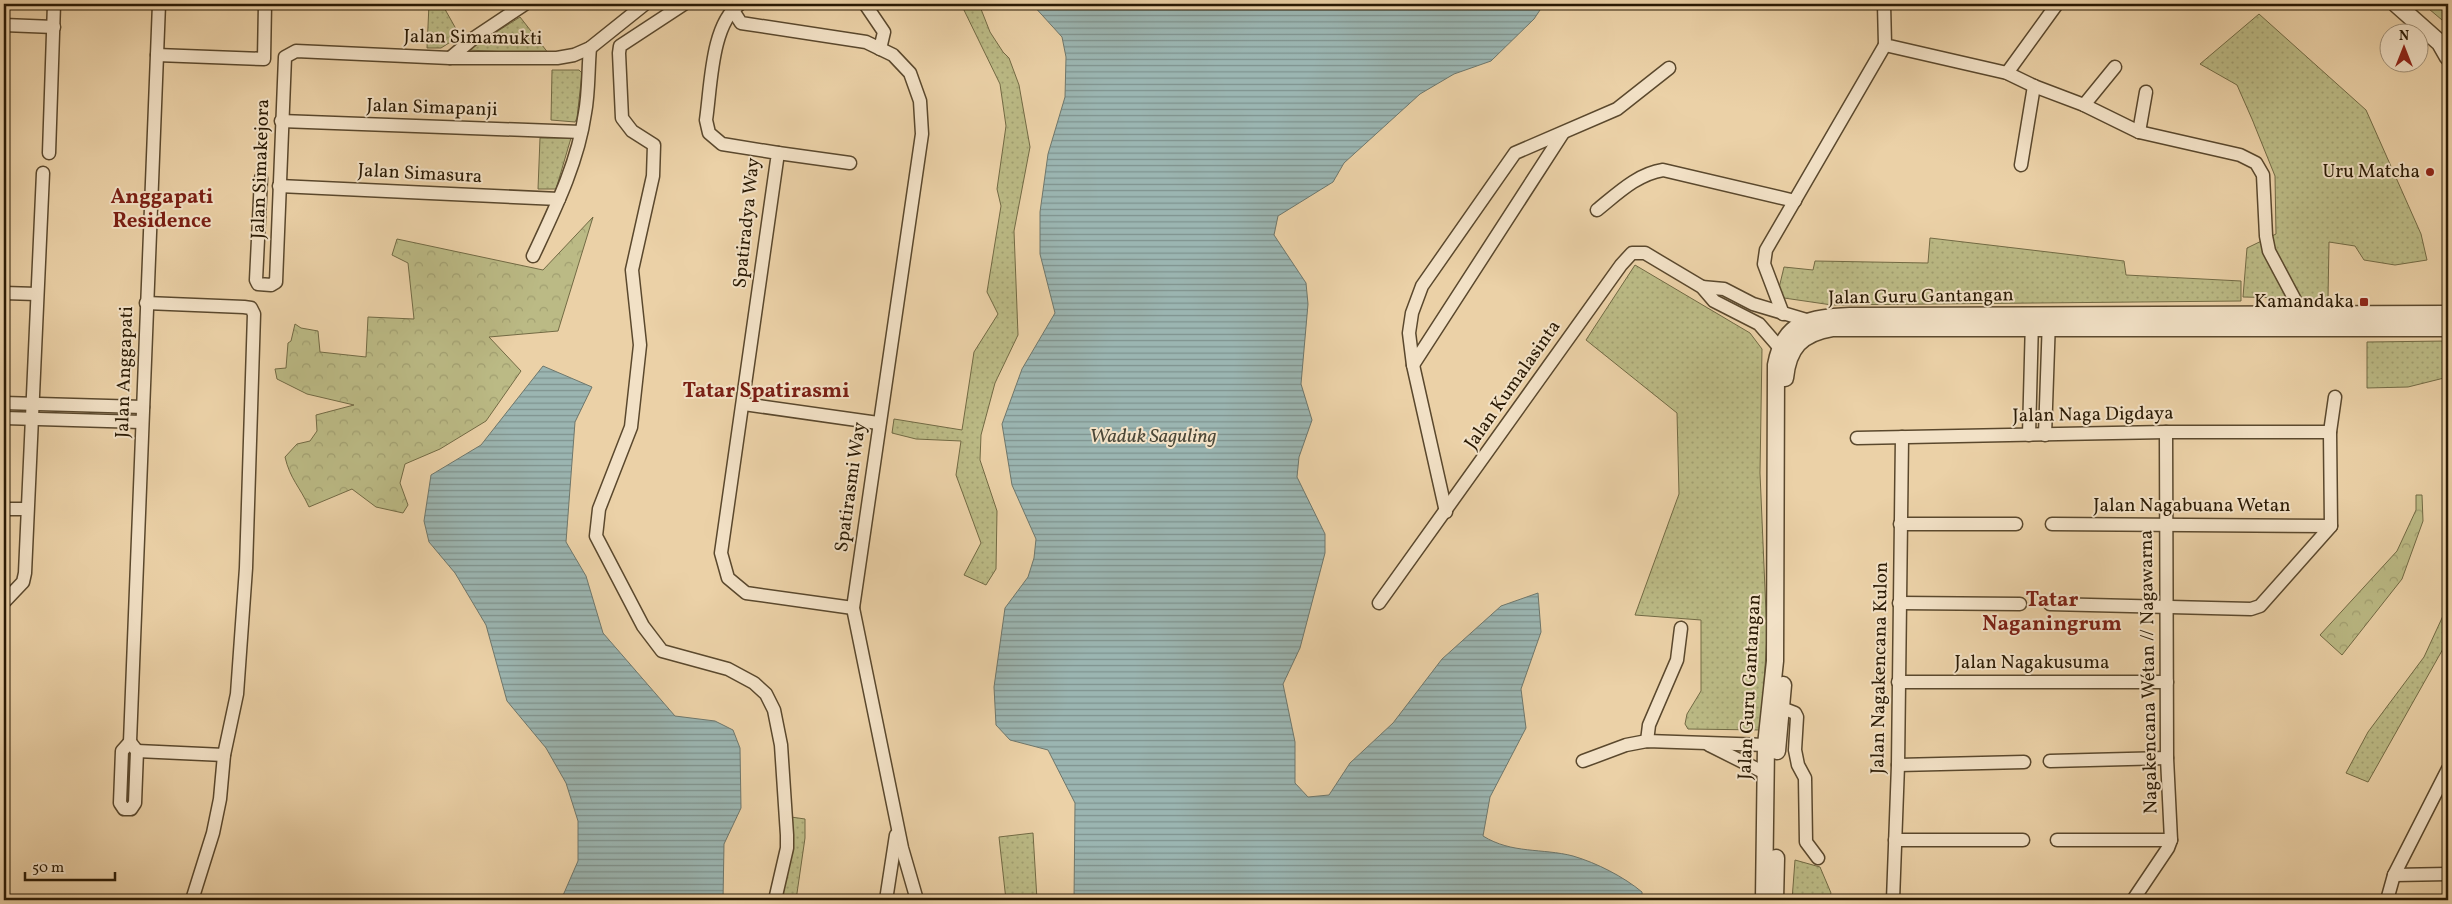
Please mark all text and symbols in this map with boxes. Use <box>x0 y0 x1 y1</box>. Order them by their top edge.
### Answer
north arrow <box>2380 22 2430 72</box>
street label: Jalan Simamukti <box>403 24 543 52</box>
text: N <box>2399 27 2409 46</box>
street label: Jalan Simapanji <box>366 93 498 123</box>
street label: Jalan Simakejora <box>246 98 276 240</box>
street label: Spatiradya Way <box>727 157 767 289</box>
street label: Jalan Simasura <box>357 158 483 190</box>
place label: Uru Matcha <box>2323 159 2420 185</box>
marker: Uru Matcha <box>2424 166 2436 178</box>
district label: Anggapati Residence <box>111 183 213 236</box>
street label: Jalan Guru Gantangan <box>1828 282 2014 312</box>
place label: Kamandaka <box>2254 289 2354 315</box>
marker: Kamandaka <box>2358 296 2370 308</box>
street label: Jalan Anggapati <box>110 305 140 438</box>
street label: Jalan Kumalasinta <box>1459 315 1567 455</box>
district label: Tatar Spatirasmi <box>682 377 850 406</box>
street label: Jalan Naga Digdaya <box>2012 401 2174 429</box>
street label: Spatirasmi Way <box>829 420 873 554</box>
water label: Waduk Saguling <box>1090 423 1217 451</box>
street label: Jalan Nagabuana Wetan <box>2093 493 2291 519</box>
street label: Nagakencana Wétan // Nagawarna <box>2134 530 2164 814</box>
street label: Jalan Nagakencana Kulon <box>1865 562 1895 774</box>
district label: Tatar Naganingrum <box>1982 586 2122 639</box>
street label: Jalan Guru Gantangan <box>1732 594 1768 780</box>
street label: Jalan Nagakusuma <box>1955 650 2109 676</box>
scale bar <box>25 849 115 881</box>
text: 50 m <box>32 858 64 879</box>

